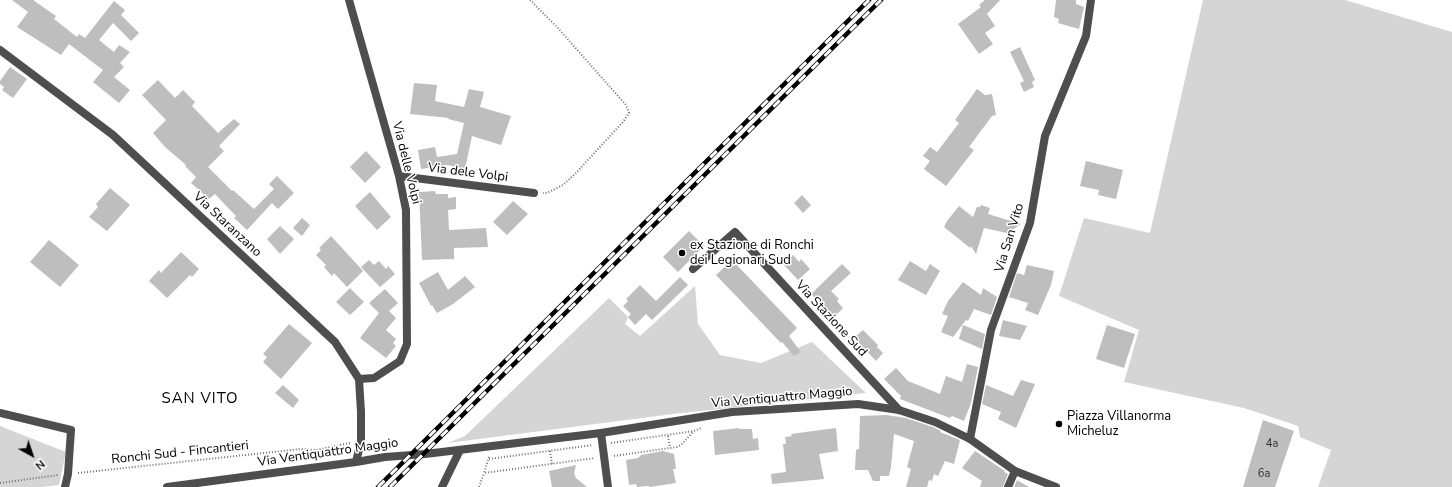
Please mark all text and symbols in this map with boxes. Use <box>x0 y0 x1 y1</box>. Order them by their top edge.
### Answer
street label: Via delle Volpi <box>388 120 424 206</box>
street label: Via dele Volpi <box>427 160 509 186</box>
street label: Via Staranzano <box>190 189 264 261</box>
street label: Via San Vito <box>992 202 1028 274</box>
place label: ex Stazione di Ronchi dei Legionari Sud <box>690 238 814 269</box>
marker: ex Stazione di Ronchi dei Legionari Sud <box>677 248 687 258</box>
street label: Via Stazione Sud <box>792 278 870 360</box>
street label: Via Ventiquattro Maggio <box>711 384 853 412</box>
district label: SAN VITO <box>161 390 239 408</box>
place label: Piazza Villanorma Micheluz <box>1067 409 1171 440</box>
marker: Piazza Villanorma Micheluz <box>1054 419 1064 429</box>
north arrow <box>12 435 52 475</box>
street label: Via Ventiquattro Maggio <box>257 435 399 471</box>
house number: 4a <box>1266 437 1278 451</box>
street label: Ronchi Sud - Fincantieri <box>111 438 249 468</box>
text: N <box>32 456 48 473</box>
house number: 6a <box>1258 467 1270 481</box>

